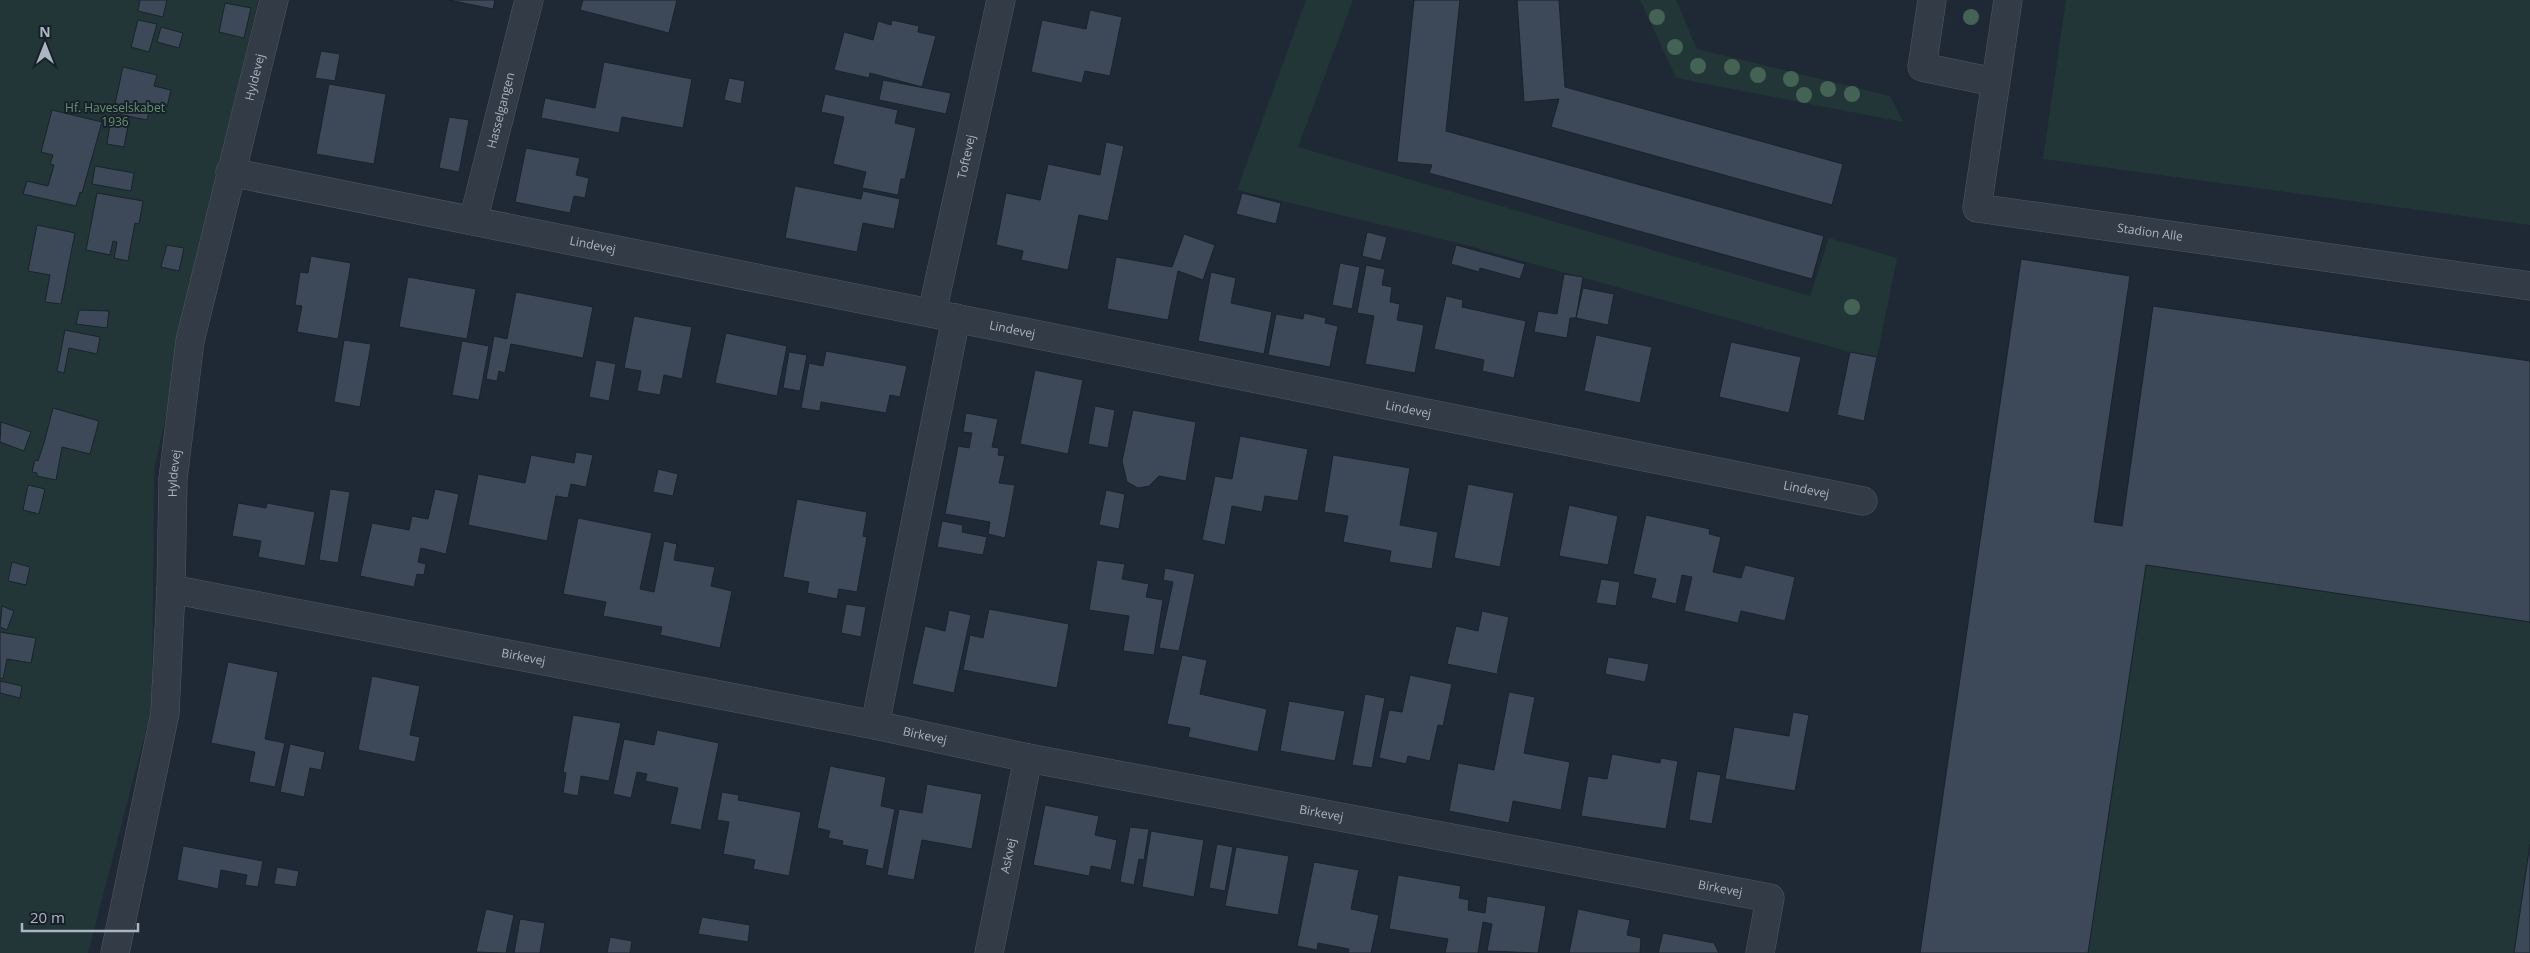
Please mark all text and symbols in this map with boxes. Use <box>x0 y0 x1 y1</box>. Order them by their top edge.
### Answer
north arrow <box>20 20 70 70</box>
text: N <box>39 22 51 41</box>
street label: Hyldevej <box>241 52 268 102</box>
street label: Hasselgangen <box>483 71 518 150</box>
park label: Hf. Haveselskabet 1936 <box>65 99 165 130</box>
street label: Toftevej <box>953 133 979 180</box>
street label: Stadion Alle <box>2116 219 2184 245</box>
street label: Lindevej <box>568 232 617 258</box>
street label: Lindevej <box>988 316 1037 342</box>
street label: Lindevej <box>1384 396 1433 422</box>
street label: Hyldevej <box>164 449 185 497</box>
street label: Lindevej <box>1782 476 1831 502</box>
street label: Birkevej <box>500 644 547 669</box>
street label: Birkevej <box>901 722 949 748</box>
street label: Birkevej <box>1298 800 1345 825</box>
street label: Askvej <box>996 837 1020 875</box>
street label: Birkevej <box>1697 876 1744 901</box>
scale bar <box>22 900 139 932</box>
text: 20 m <box>30 907 65 927</box>

